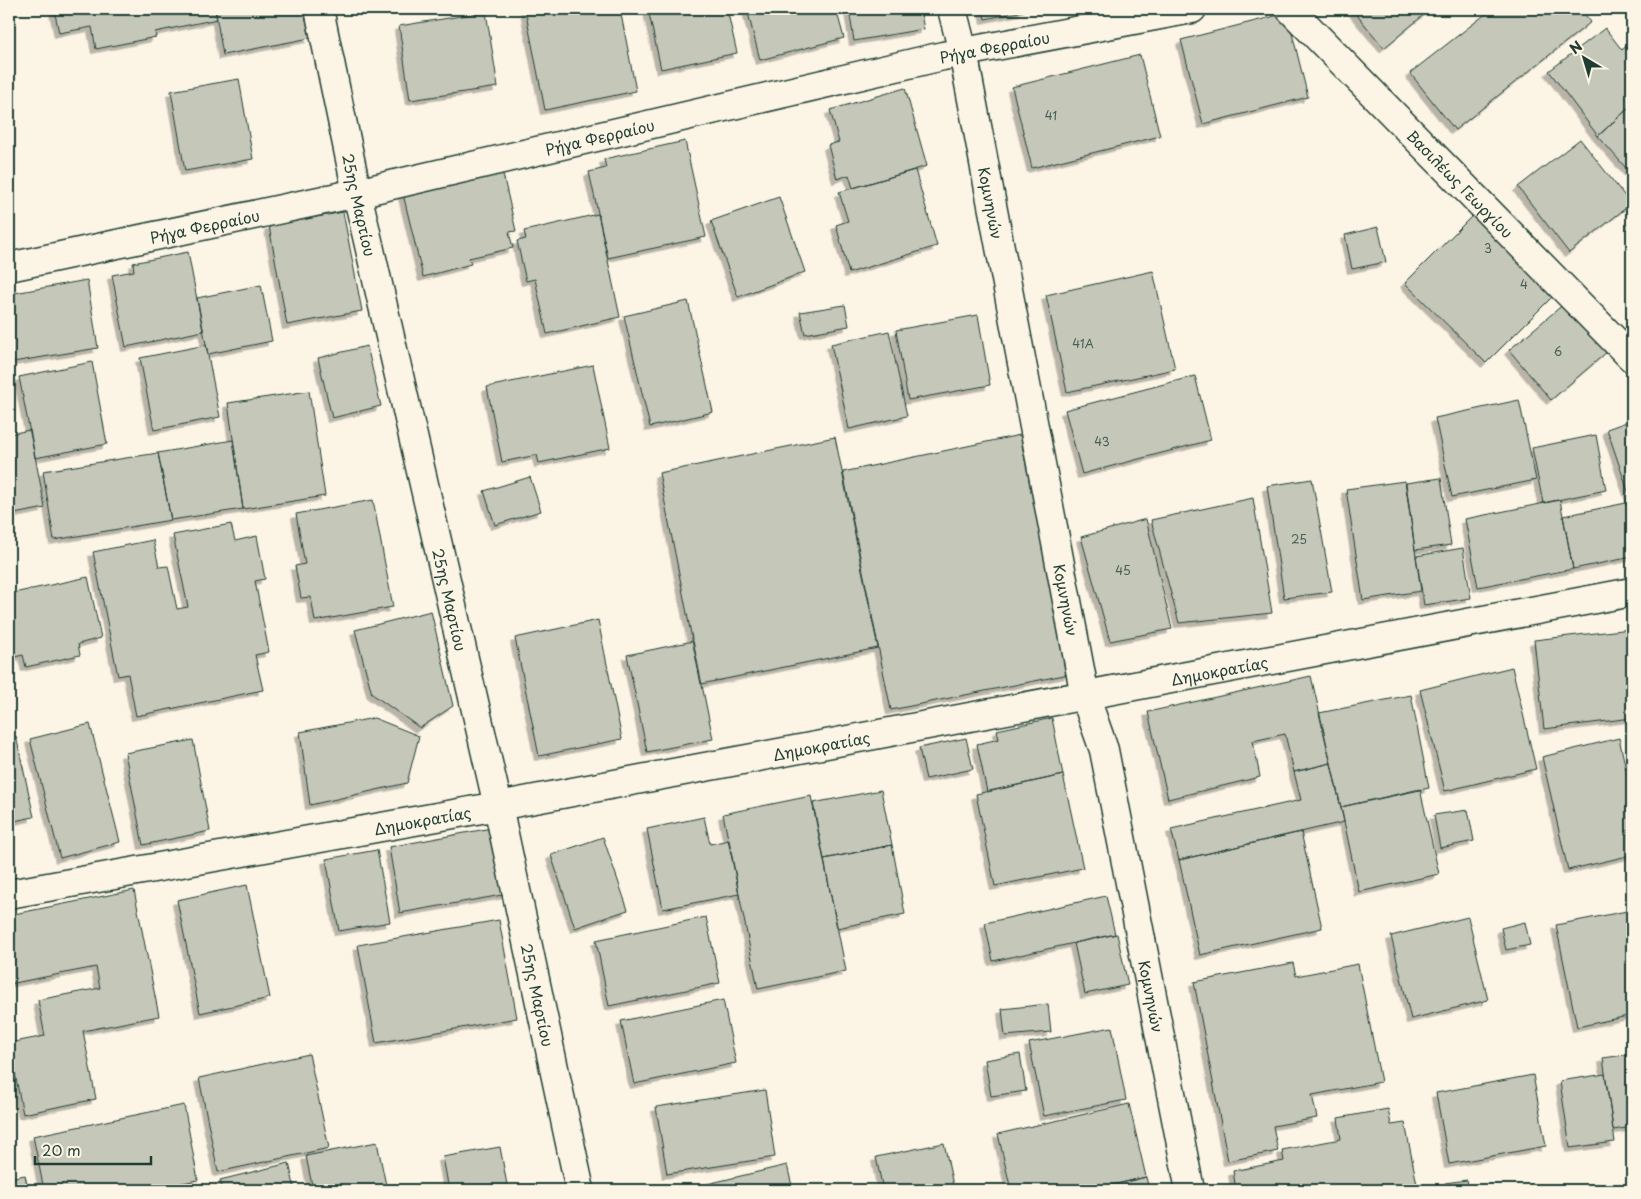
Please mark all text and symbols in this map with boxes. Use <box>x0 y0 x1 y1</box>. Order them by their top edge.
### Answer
street label: Ρήγα Φερραίου <box>938 25 1051 68</box>
north arrow <box>1558 32 1608 82</box>
text: N <box>1565 36 1587 59</box>
house number: 41 <box>1045 106 1057 124</box>
street label: Ρήγα Φερραίου <box>543 112 657 160</box>
street label: Βασιλέως Γεωργίου <box>1402 124 1519 243</box>
street label: 25ης Μαρτίου <box>338 151 383 258</box>
street label: Κομνηνών <box>973 165 1010 241</box>
street label: Ρήγα Φερραίου <box>148 203 262 248</box>
house number: 3 <box>1484 239 1492 257</box>
house number: 4 <box>1520 275 1528 293</box>
house number: 41A <box>1072 334 1094 352</box>
house number: 6 <box>1554 342 1562 360</box>
house number: 43 <box>1094 432 1110 450</box>
house number: 25 <box>1291 530 1307 548</box>
street label: 25ης Μαρτίου <box>428 546 473 653</box>
house number: 45 <box>1115 561 1131 579</box>
street label: Κομνηνών <box>1049 562 1085 638</box>
street label: Δημοκρατίας <box>1169 649 1270 690</box>
street label: Δημοκρατίας <box>771 725 872 765</box>
street label: Δημοκρατίας <box>372 800 473 840</box>
street label: 25ης Μαρτίου <box>516 941 561 1048</box>
street label: Κομνηνών <box>1134 958 1170 1034</box>
scale bar <box>35 1134 151 1166</box>
text: 20 m <box>42 1138 81 1161</box>

